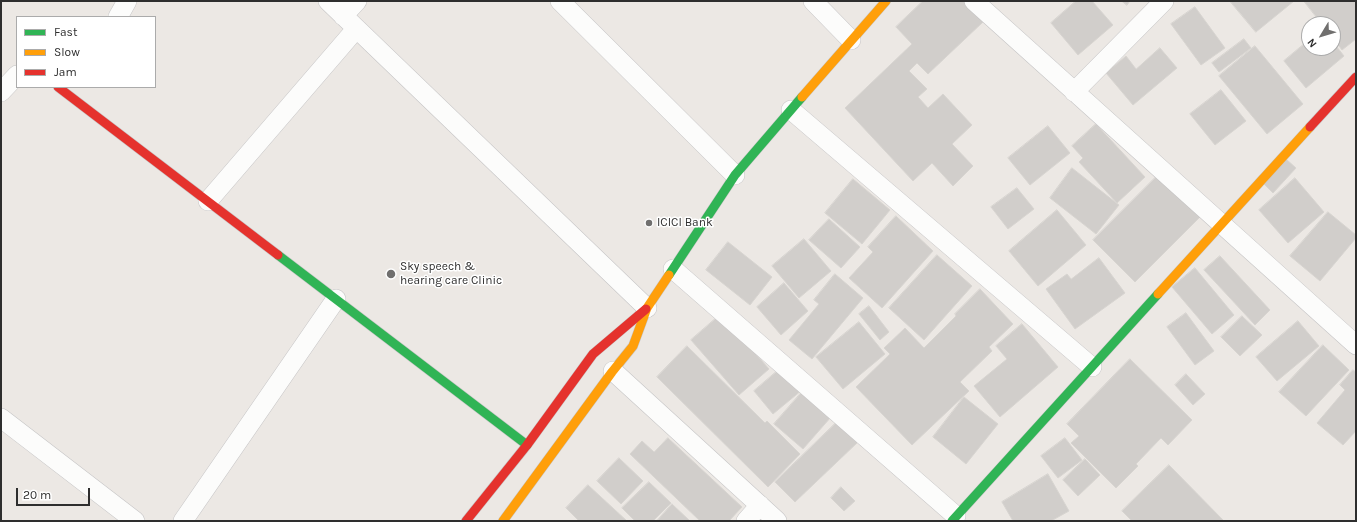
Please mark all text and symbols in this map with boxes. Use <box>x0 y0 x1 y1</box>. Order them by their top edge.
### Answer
legend <box>16 16 156 88</box>
north arrow <box>1301 16 1341 56</box>
text: Fast <box>54 25 77 39</box>
text: N <box>1304 36 1319 50</box>
text: Slow <box>54 45 80 59</box>
text: Jam <box>54 65 77 79</box>
place label: ICICI Bank <box>657 216 713 230</box>
marker: ICICI Bank <box>644 218 654 228</box>
place label: Sky speech & hearing care Clinic <box>400 260 502 288</box>
marker: Sky speech & hearing care Clinic <box>385 268 397 280</box>
scale bar <box>18 480 92 506</box>
text: 20 m <box>23 488 51 502</box>

